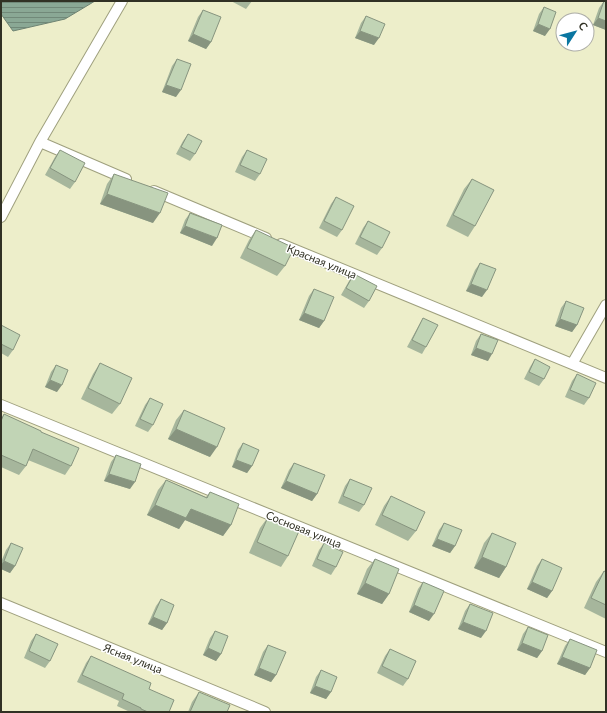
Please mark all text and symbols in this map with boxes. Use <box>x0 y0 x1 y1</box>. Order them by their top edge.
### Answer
north arrow <box>555 12 595 52</box>
text: С <box>576 19 591 33</box>
street label: Красная улица <box>285 241 359 281</box>
street label: Сосновая улица <box>264 508 344 550</box>
street label: Ясная улица <box>101 640 164 676</box>

